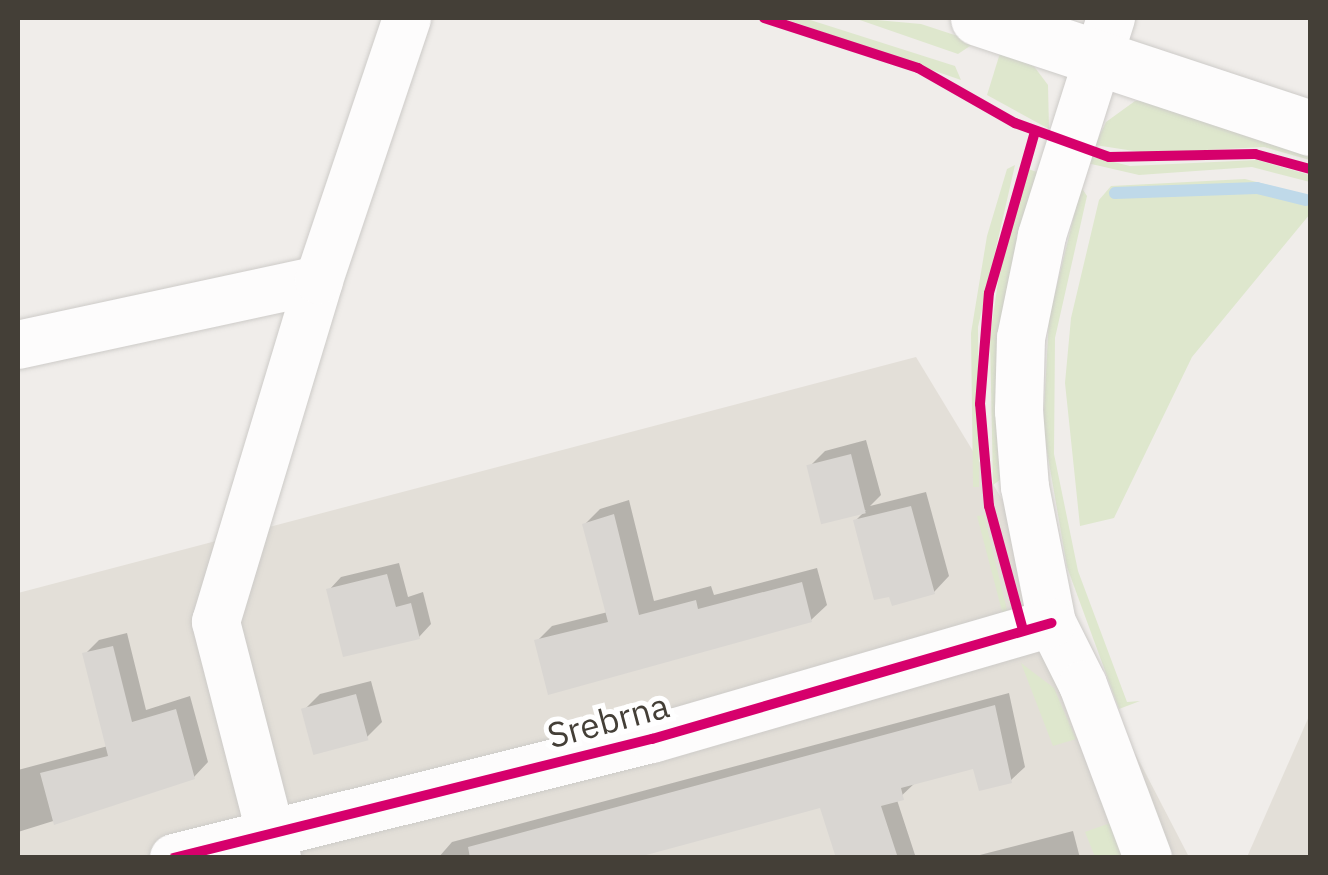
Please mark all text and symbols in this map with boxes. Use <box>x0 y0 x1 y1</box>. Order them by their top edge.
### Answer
street label: Srebrna <box>543 684 673 756</box>

